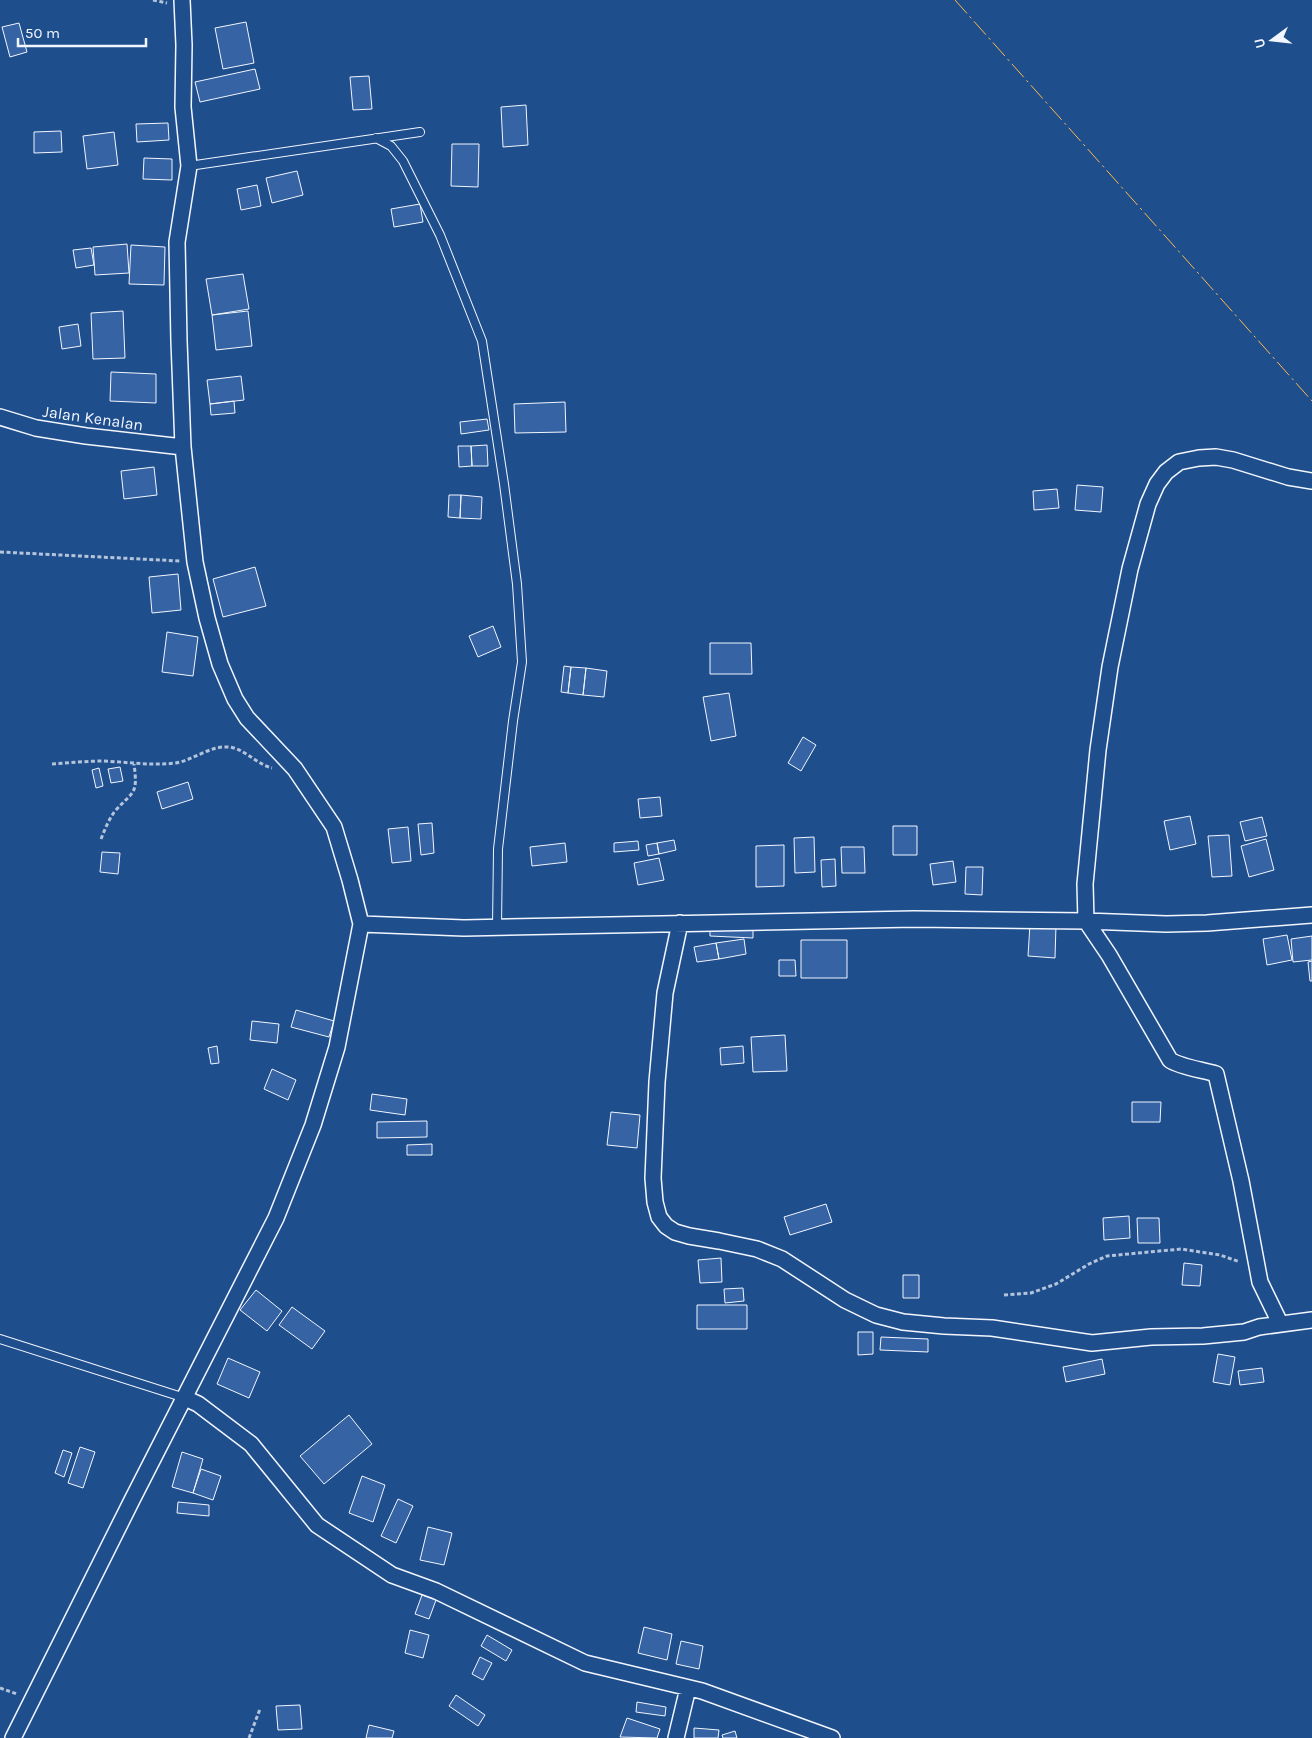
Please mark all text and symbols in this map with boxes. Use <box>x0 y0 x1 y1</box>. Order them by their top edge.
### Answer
scale bar <box>18 15 145 47</box>
north arrow <box>1247 15 1297 65</box>
text: 50 m <box>25 24 60 42</box>
text: U <box>1250 36 1269 50</box>
street label: Jalan Kenalan <box>41 402 145 434</box>

